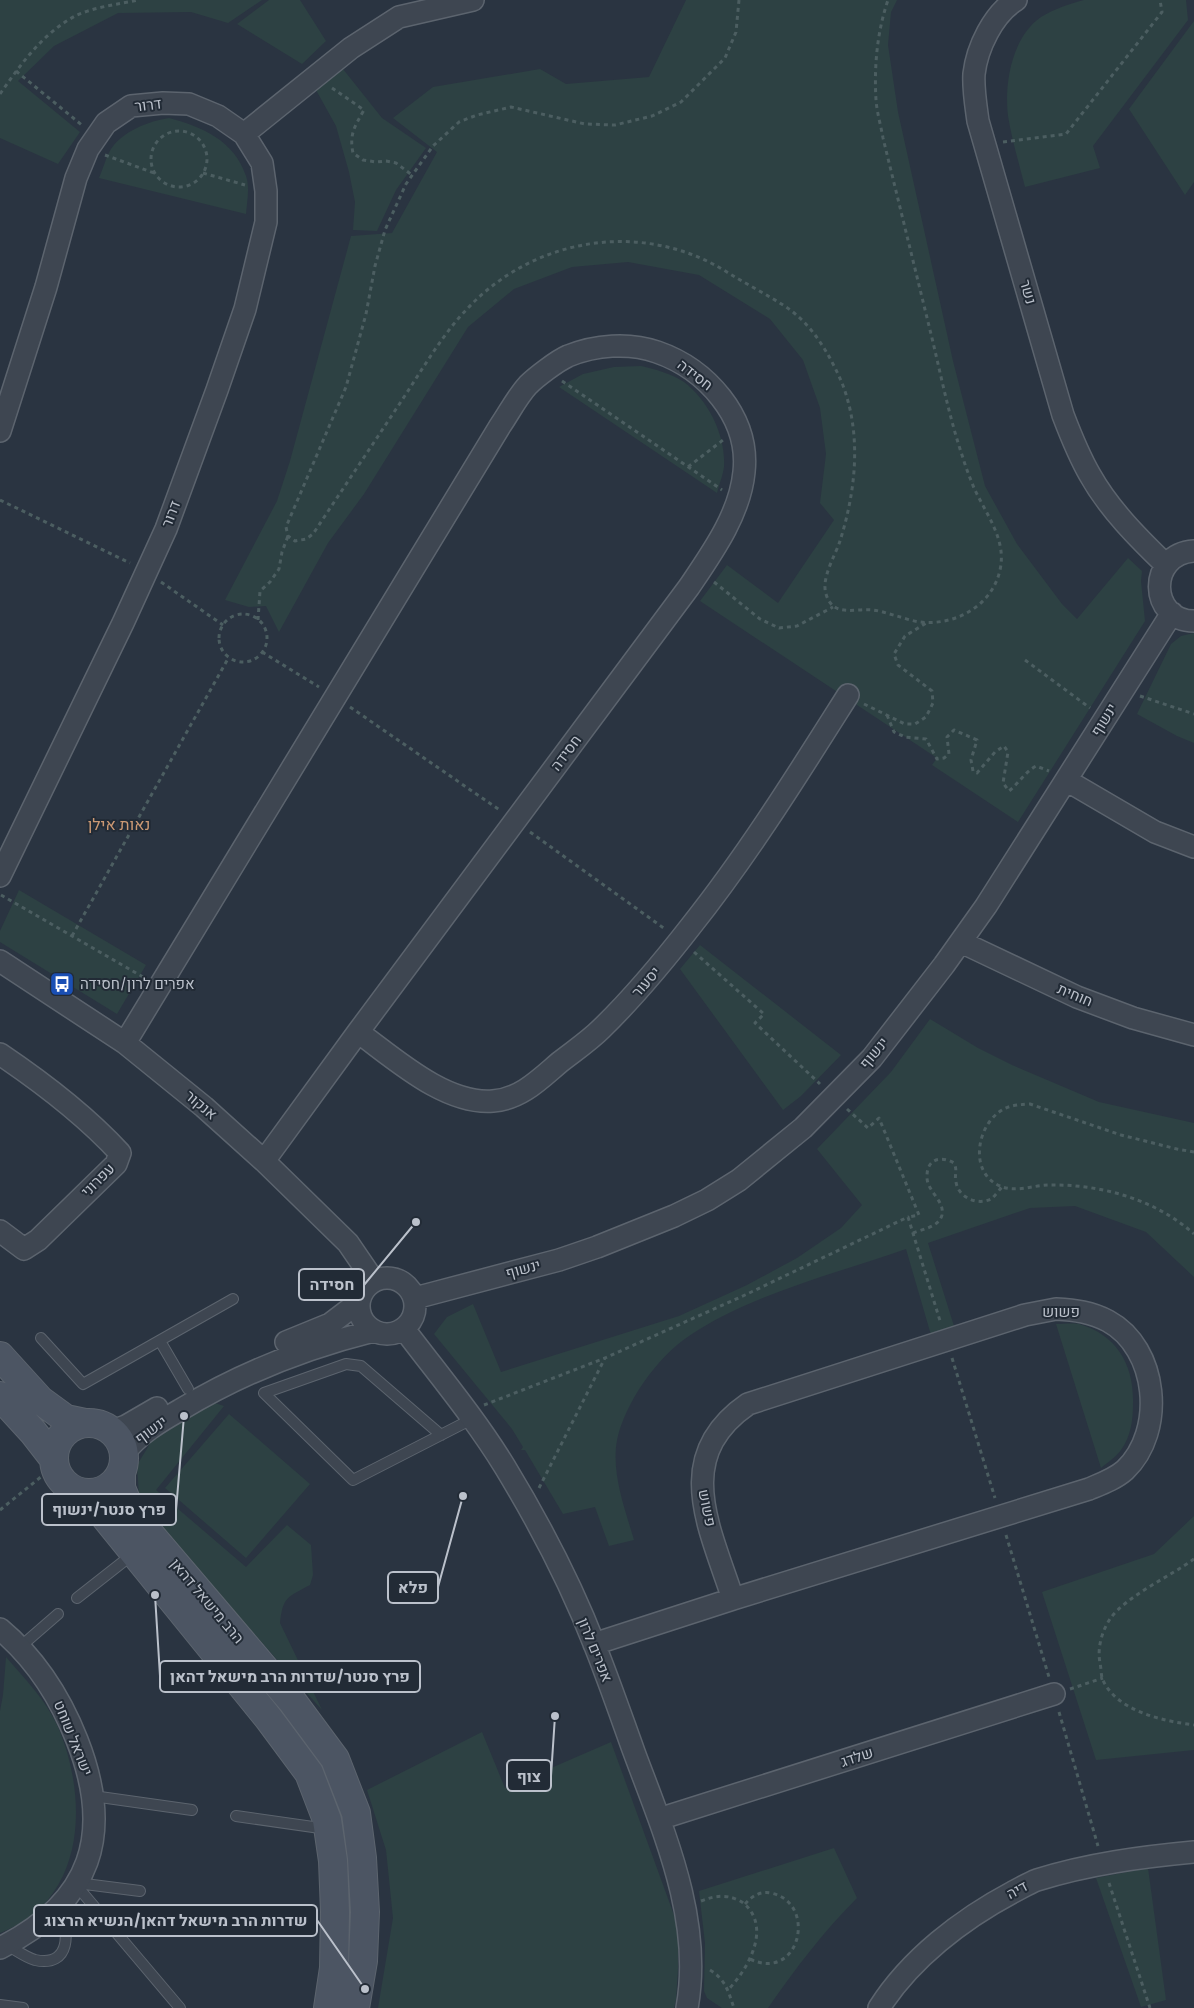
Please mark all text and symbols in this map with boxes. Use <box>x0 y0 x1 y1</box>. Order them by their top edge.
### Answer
street label: דרור <box>134 94 163 116</box>
street label: נשר <box>1016 278 1040 306</box>
street label: חסידה <box>674 356 716 394</box>
street label: דרור <box>158 498 184 530</box>
street label: ינשוף <box>1087 700 1121 740</box>
street label: חסידה <box>547 732 585 774</box>
district label: נאות אילן <box>88 815 150 834</box>
street label: יסעור <box>628 963 664 1001</box>
bus stop icon: אפרים לרון/חסידה <box>49 971 75 997</box>
place label: אפרים לרון/חסידה <box>80 975 195 993</box>
street label: חוחית <box>1055 980 1095 1010</box>
street label: ינשוף <box>856 1034 892 1072</box>
street label: אנקור <box>181 1086 221 1124</box>
street label: עפרוני <box>78 1160 118 1200</box>
street label: ינשוף <box>504 1256 542 1282</box>
callout: חסידה <box>299 1269 364 1300</box>
text: חסידה <box>310 1275 354 1294</box>
street label: פשוש <box>1042 1303 1080 1321</box>
street label: ינשוף <box>131 1412 171 1448</box>
street label: פשוש <box>694 1488 720 1528</box>
callout: פרץ סנטר/ינשוף <box>42 1494 176 1525</box>
text: פרץ סנטר/ינשוף <box>52 1500 166 1519</box>
street label: הרב מישאל דהאן <box>166 1555 248 1647</box>
callout: פלא <box>388 1572 438 1603</box>
text: פלא <box>398 1578 428 1597</box>
street label: אפרים לרון <box>574 1615 616 1685</box>
callout: פרץ סנטר/שדרות הרב מישאל דהאן <box>160 1661 420 1692</box>
text: פרץ סנטר/שדרות הרב מישאל דהאן <box>170 1667 410 1686</box>
street label: ישראל שוחט <box>50 1698 96 1778</box>
street label: שלדג <box>838 1743 876 1771</box>
callout: צוף <box>507 1760 551 1791</box>
text: צוף <box>517 1767 541 1786</box>
street label: דיה <box>1003 1877 1031 1903</box>
callout: שדרות הרב מישאל דהאן/הנשיא הרצוג <box>34 1905 317 1936</box>
text: שדרות הרב מישאל דהאן/הנשיא הרצוג <box>45 1911 307 1930</box>

